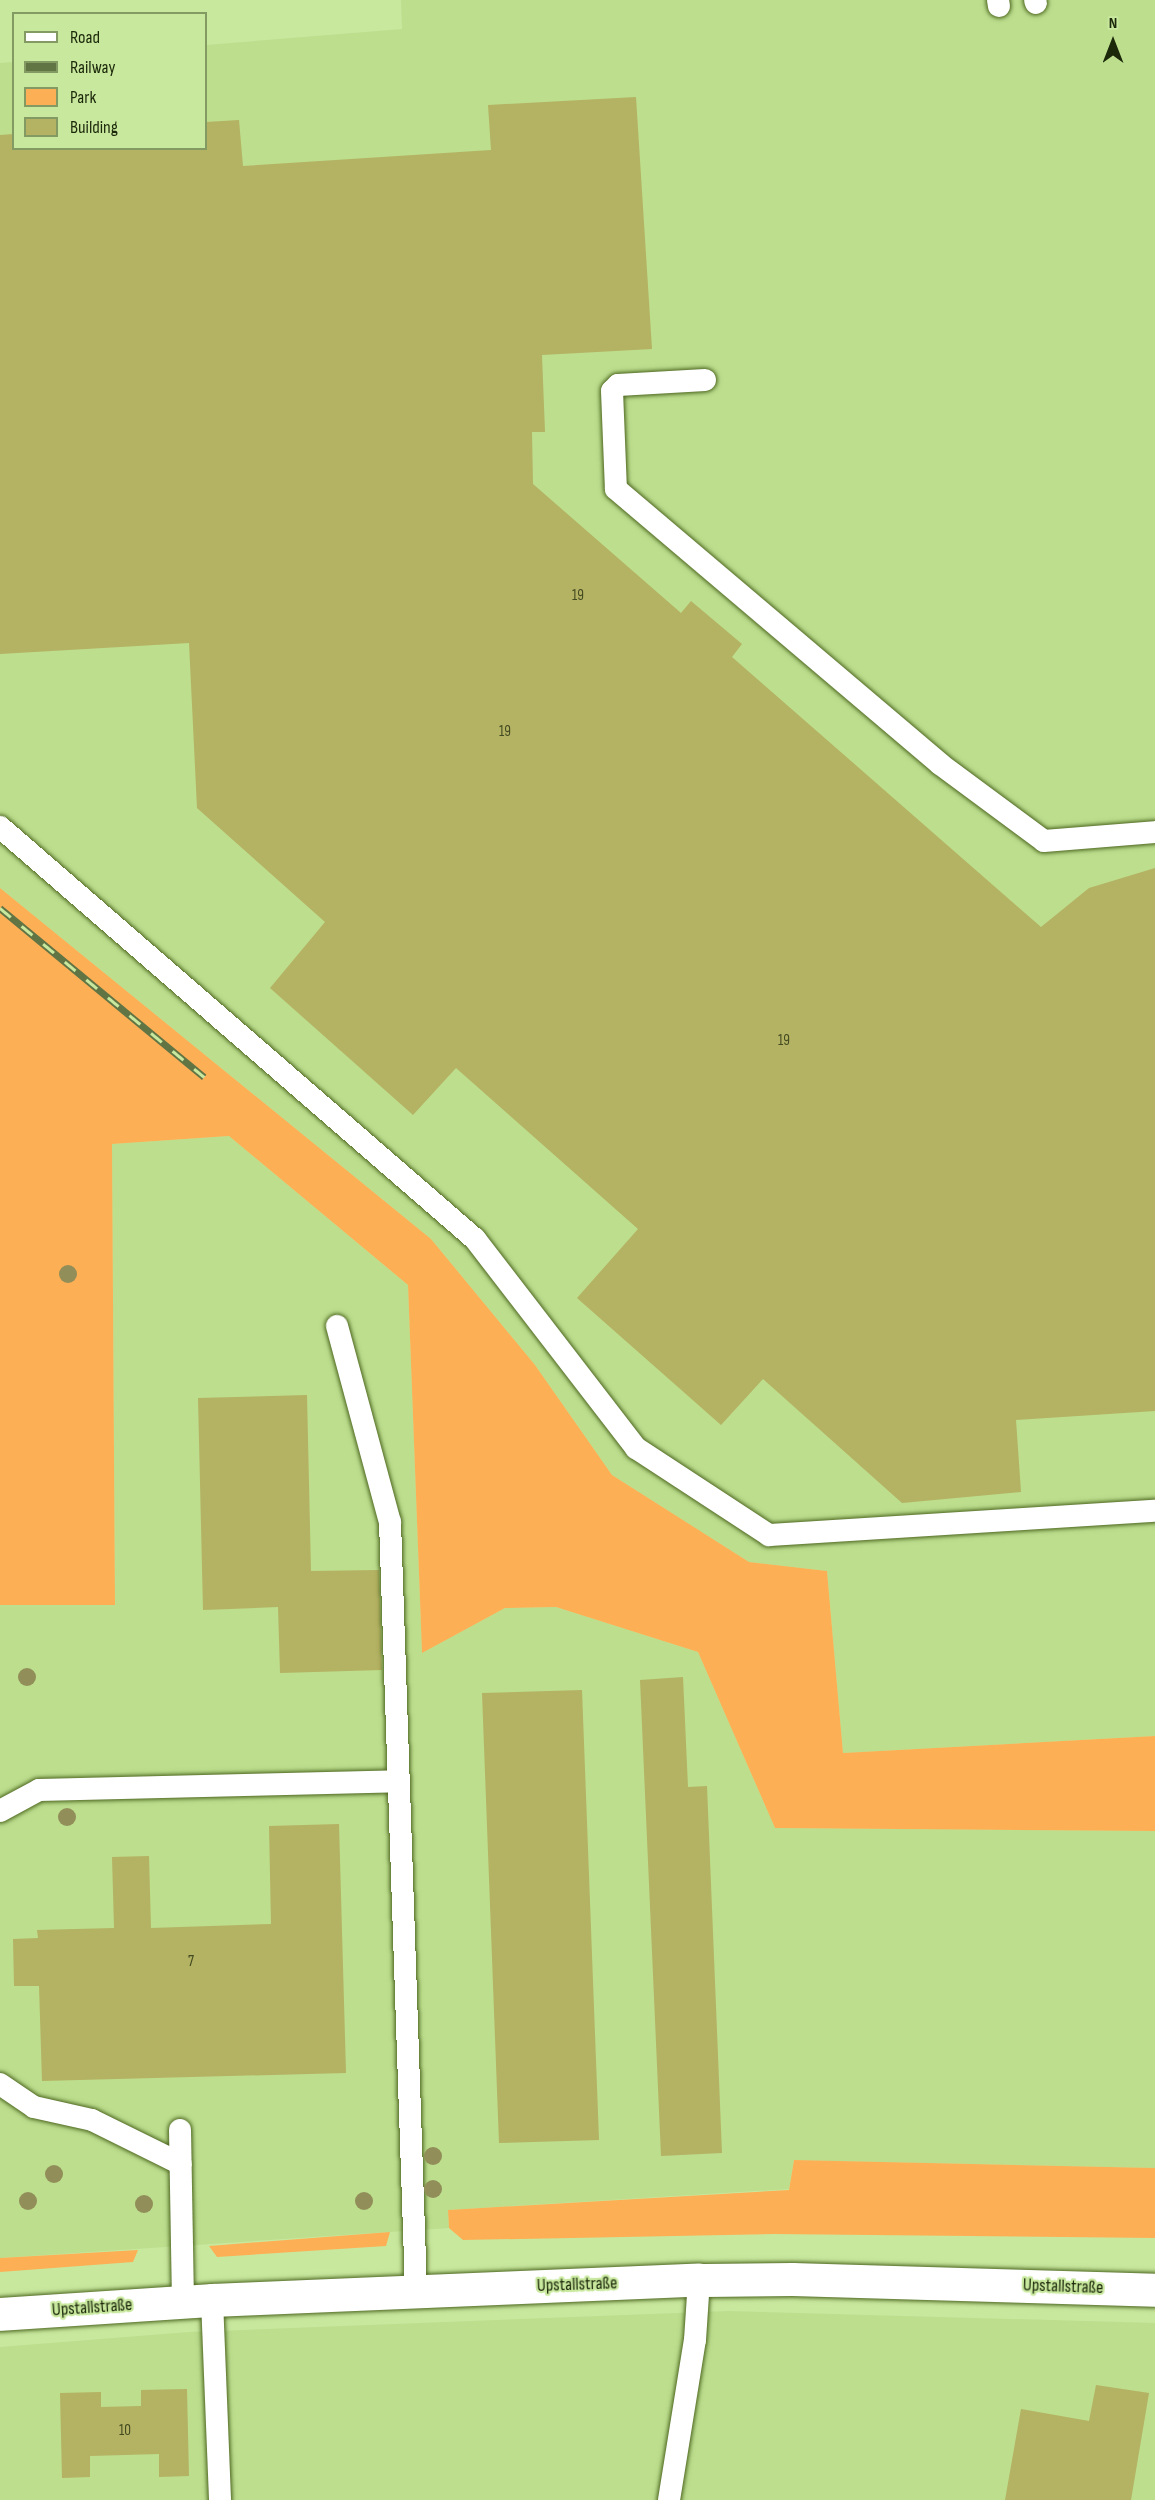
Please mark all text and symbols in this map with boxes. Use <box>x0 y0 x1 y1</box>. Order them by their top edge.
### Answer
legend <box>12 12 207 150</box>
north arrow <box>1083 12 1143 72</box>
text: N <box>1109 14 1117 33</box>
text: Road <box>70 27 100 48</box>
text: Railway <box>70 57 115 78</box>
text: Park <box>70 87 96 108</box>
text: Building <box>70 117 118 138</box>
house number: 19 <box>572 587 584 605</box>
house number: 19 <box>499 723 511 741</box>
house number: 19 <box>778 1032 790 1050</box>
house number: 7 <box>188 1953 194 1971</box>
street label: Upstallstraße <box>536 2273 618 2297</box>
street label: Upstallstraße <box>1022 2275 1104 2299</box>
street label: Upstallstraße <box>51 2294 133 2322</box>
house number: 10 <box>119 2422 131 2440</box>

